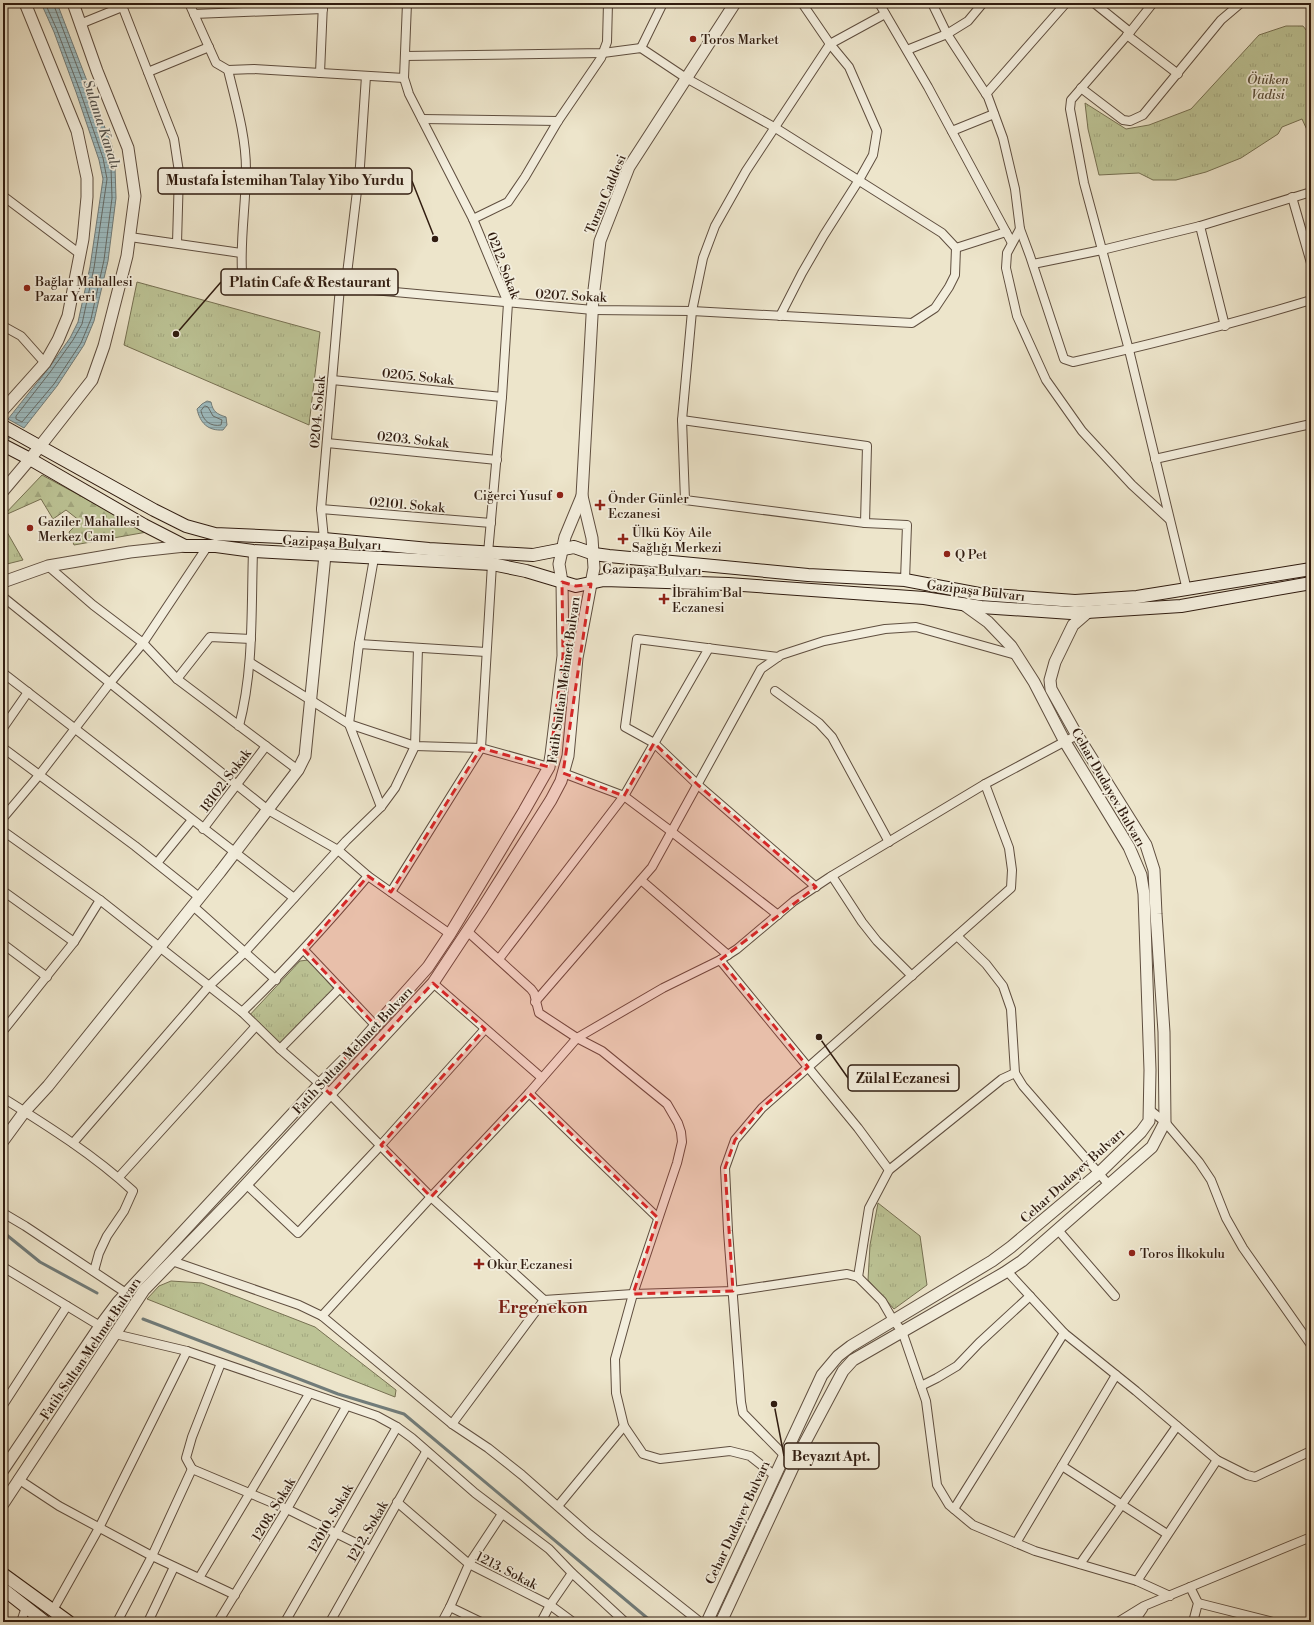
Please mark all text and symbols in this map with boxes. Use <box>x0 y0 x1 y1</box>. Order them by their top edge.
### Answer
place label: Toros Market <box>701 32 779 48</box>
marker: Toros Market <box>688 34 698 44</box>
park label: Ötüken Vadisi <box>1247 71 1290 103</box>
water label: Sulama Kanalı <box>78 77 124 172</box>
street label: Turan Caddesi <box>582 152 630 237</box>
callout: Mustafa İstemihan Talay Yibo Yurdu <box>158 168 412 194</box>
text: Mustafa İstemihan Talay Yibo Yurdu <box>166 170 405 190</box>
street label: 0212. Sokak <box>483 230 524 302</box>
callout: Platin Cafe & Restaurant <box>221 269 398 295</box>
place label: Bağlar Mahallesi Pazar Yeri <box>34 274 133 305</box>
text: Platin Cafe & Restaurant <box>229 274 392 292</box>
marker: Bağlar Mahallesi Pazar Yeri <box>22 283 32 293</box>
street label: 0207. Sokak <box>535 286 608 306</box>
street label: 0205. Sokak <box>381 365 456 389</box>
street label: 0204. Sokak <box>307 374 329 449</box>
street label: 0203. Sokak <box>376 428 451 452</box>
place label: Ciğerci Yusuf <box>474 488 553 504</box>
marker: Ciğerci Yusuf <box>555 490 565 500</box>
place label: Önder Günler Eczanesi <box>608 490 689 522</box>
street label: 02101. Sokak <box>368 494 447 516</box>
marker: Önder Günler Eczanesi <box>595 500 605 510</box>
place label: Gaziler Mahallesi Merkez Cami <box>38 514 140 545</box>
marker: Gaziler Mahallesi Merkez Cami <box>25 523 35 533</box>
place label: Ülkü Köy Aile Sağlığı Merkezi <box>632 524 722 556</box>
street label: Gazipaşa Bulvarı <box>282 532 382 554</box>
marker: Ülkü Köy Aile Sağlığı Merkezi <box>617 533 629 545</box>
place label: Q Pet <box>955 547 987 563</box>
marker: Q Pet <box>942 549 952 559</box>
street label: Gazipaşa Bulvarı <box>602 561 702 579</box>
street label: Gazipaşa Bulvarı <box>926 577 1026 605</box>
place label: İbrahim Bal Eczanesi <box>672 584 742 616</box>
marker: İbrahim Bal Eczanesi <box>659 594 669 604</box>
street label: Fatih Sultan Mehmet Bulvarı <box>544 596 584 765</box>
street label: Cehar Dudayev Bulvarı <box>1068 725 1149 850</box>
street label: 18102. Sokak <box>197 745 255 815</box>
street label: Fatih Sultan Mehmet Bulvarı <box>289 984 416 1118</box>
callout: Zülal Eczanesi <box>848 1065 959 1091</box>
text: Zülal Eczanesi <box>856 1070 951 1088</box>
street label: Cehar Dudayev Bulvarı <box>1017 1125 1128 1227</box>
place label: Toros İlkokulu <box>1140 1245 1226 1262</box>
marker: Toros İlkokulu <box>1127 1248 1137 1258</box>
place label: Okur Eczanesi <box>487 1257 573 1273</box>
marker: Okur Eczanesi <box>474 1259 484 1269</box>
street label: Fatih Sultan Mehmet Bulvarı <box>37 1274 145 1423</box>
district label: Ergenekon <box>498 1297 588 1319</box>
callout: Beyazıt Apt. <box>784 1443 879 1469</box>
text: Beyazıt Apt. <box>792 1448 870 1466</box>
street label: Cehar Dudayev Bulvarı <box>702 1458 774 1587</box>
street label: 1208. Sokak <box>249 1474 300 1544</box>
street label: 12010. Sokak <box>305 1480 357 1556</box>
street label: 1212. Sokak <box>344 1497 392 1565</box>
street label: 1213. Sokak <box>473 1549 541 1594</box>

